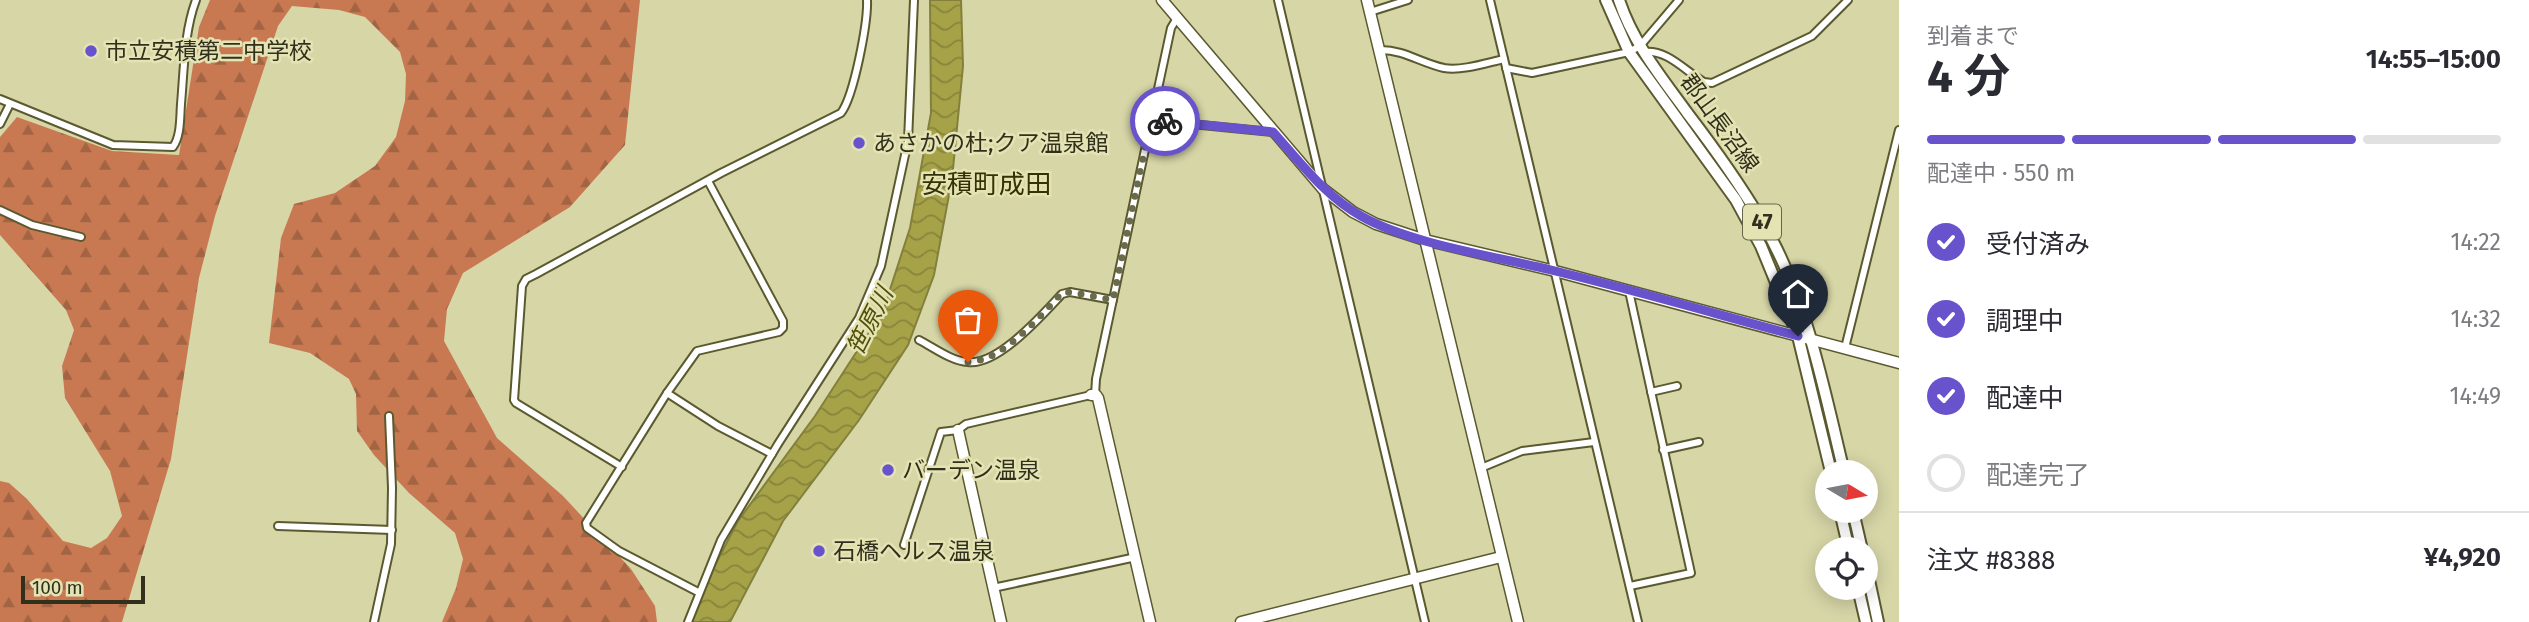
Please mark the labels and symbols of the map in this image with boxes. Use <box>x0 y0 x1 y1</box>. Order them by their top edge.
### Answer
place label: 市立安積第二中学校 <box>105 37 312 65</box>
marker: 市立安積第二中学校 <box>83 43 99 59</box>
street label: 郡山長沼線 <box>1675 68 1765 178</box>
courier <box>1130 86 1200 156</box>
place label: あさかの杜;クア温泉館 <box>873 129 1109 157</box>
marker: あさかの杜;クア温泉館 <box>851 135 867 151</box>
district label: 安積町成田 <box>921 169 1051 200</box>
road number: 47 <box>1743 204 1781 240</box>
pin <box>1768 264 1828 336</box>
water label: 笹原川 <box>841 280 900 359</box>
pin <box>938 290 998 362</box>
place label: バーデン温泉 <box>902 456 1040 484</box>
north arrow <box>1815 460 1878 523</box>
marker: バーデン温泉 <box>880 462 896 478</box>
place label: 石橋ヘルス温泉 <box>833 537 994 565</box>
marker: 石橋ヘルス温泉 <box>811 543 827 559</box>
scale bar <box>21 573 145 605</box>

